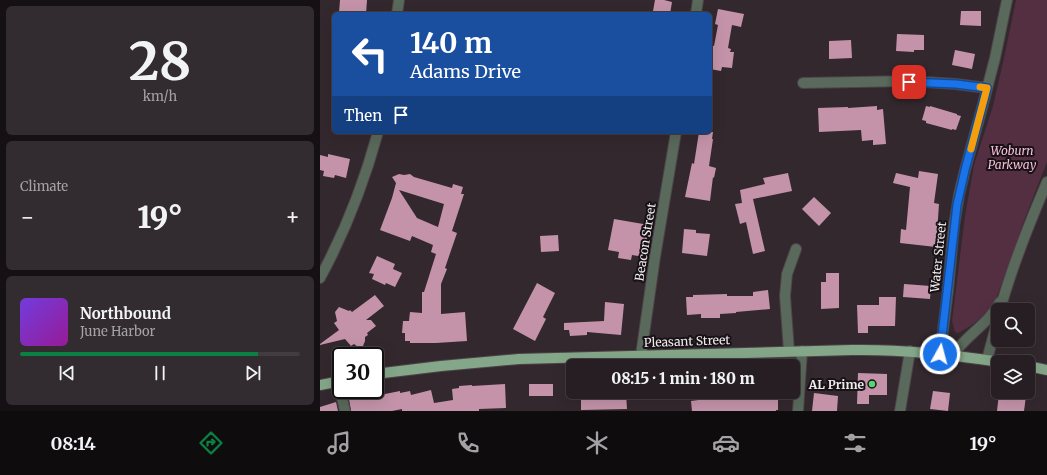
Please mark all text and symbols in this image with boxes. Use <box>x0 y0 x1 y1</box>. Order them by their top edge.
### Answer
text: 140 m <box>410 25 492 61</box>
icon: left <box>344 28 396 80</box>
text: 28 <box>129 29 191 94</box>
text: Adams Drive <box>410 60 521 83</box>
pin <box>892 65 926 99</box>
icon: arrive <box>898 71 920 93</box>
text: km/h <box>143 88 177 105</box>
icon: arrive <box>390 104 412 126</box>
text: Then <box>344 106 382 125</box>
park label: Woburn Parkway <box>988 143 1037 172</box>
text: Climate <box>20 178 68 195</box>
text: 19° <box>137 198 183 236</box>
street label: Beacon Street <box>631 201 659 282</box>
text: − <box>20 203 35 231</box>
text: + <box>285 203 300 231</box>
street label: Water Street <box>927 221 949 294</box>
map controls <box>991 303 1035 399</box>
button: search <box>991 303 1035 347</box>
text: Northbound <box>80 304 171 323</box>
text: June Harbor <box>80 323 155 340</box>
street label: Pleasant Street <box>644 332 731 350</box>
position arrow <box>919 333 961 375</box>
speed limit sign: 30 <box>332 347 384 399</box>
button: layers <box>991 355 1035 399</box>
icon: previous <box>56 362 78 384</box>
icon: pause <box>149 362 171 384</box>
icon: next <box>242 362 264 384</box>
text: 08:15 · 1 min · 180 m <box>611 369 755 388</box>
place label: AL Prime <box>808 377 864 392</box>
marker: AL Prime <box>867 379 877 389</box>
icon: directions <box>197 429 225 457</box>
icon: music <box>325 429 353 457</box>
icon: phone <box>454 429 482 457</box>
icon: climate <box>583 429 611 457</box>
icon: car <box>712 429 740 457</box>
icon: filters <box>841 429 869 457</box>
text: 08:14 <box>50 432 96 455</box>
text: 19° <box>970 432 997 455</box>

